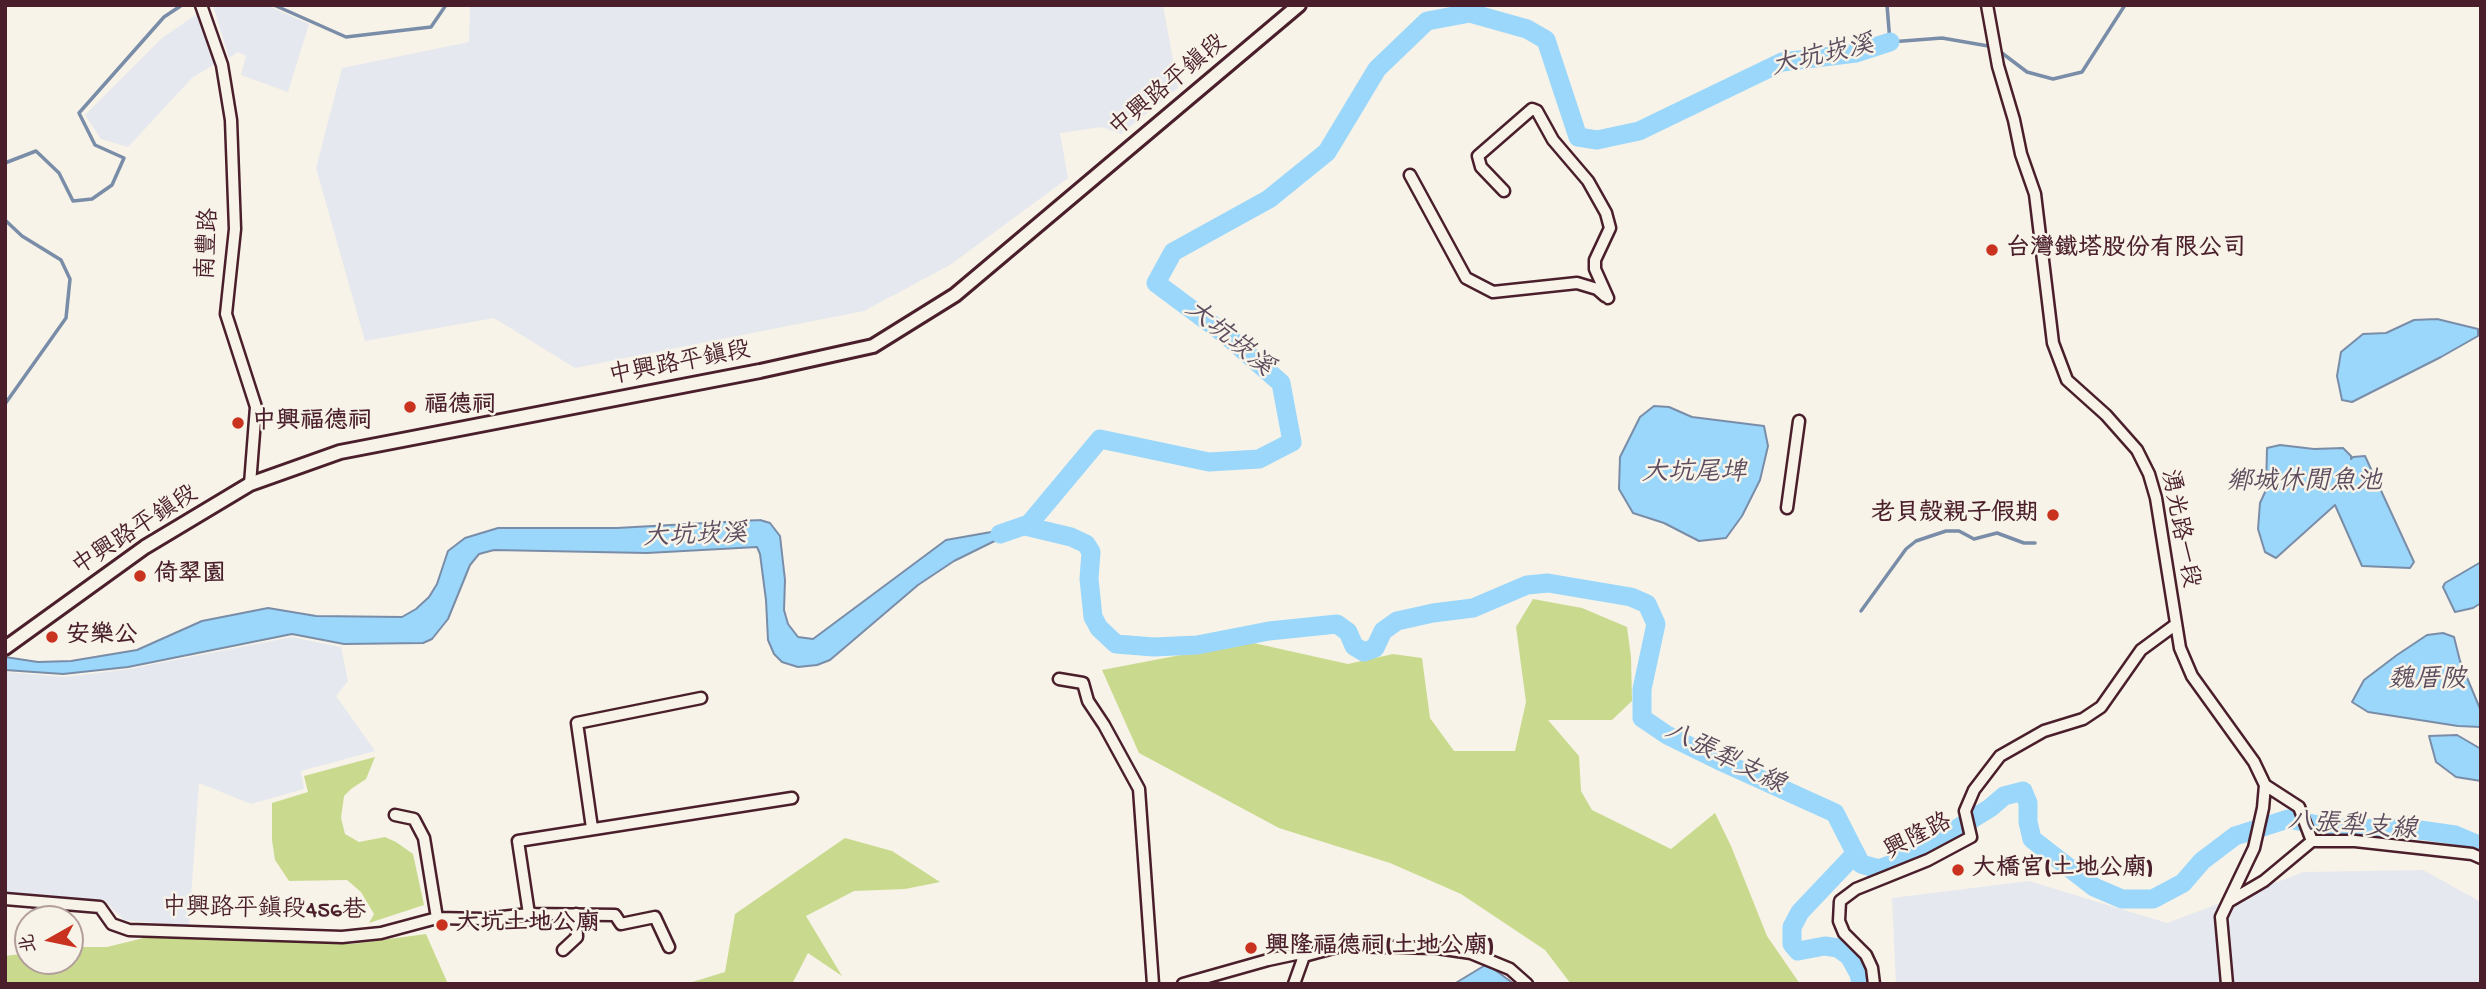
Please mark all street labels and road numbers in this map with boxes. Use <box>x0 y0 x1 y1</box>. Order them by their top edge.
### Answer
street label: 中興路平鎮段 <box>1105 30 1233 144</box>
street label: 南豐路 <box>194 207 226 281</box>
street label: 中興路平鎮段 <box>607 337 753 393</box>
street label: 湧光路一段 <box>2152 467 2204 591</box>
street label: 中興路平鎮段 <box>68 481 204 583</box>
street label: 興隆路 <box>1880 809 1958 867</box>
street label: 中興路平鎮段456巷 <box>162 895 366 927</box>

